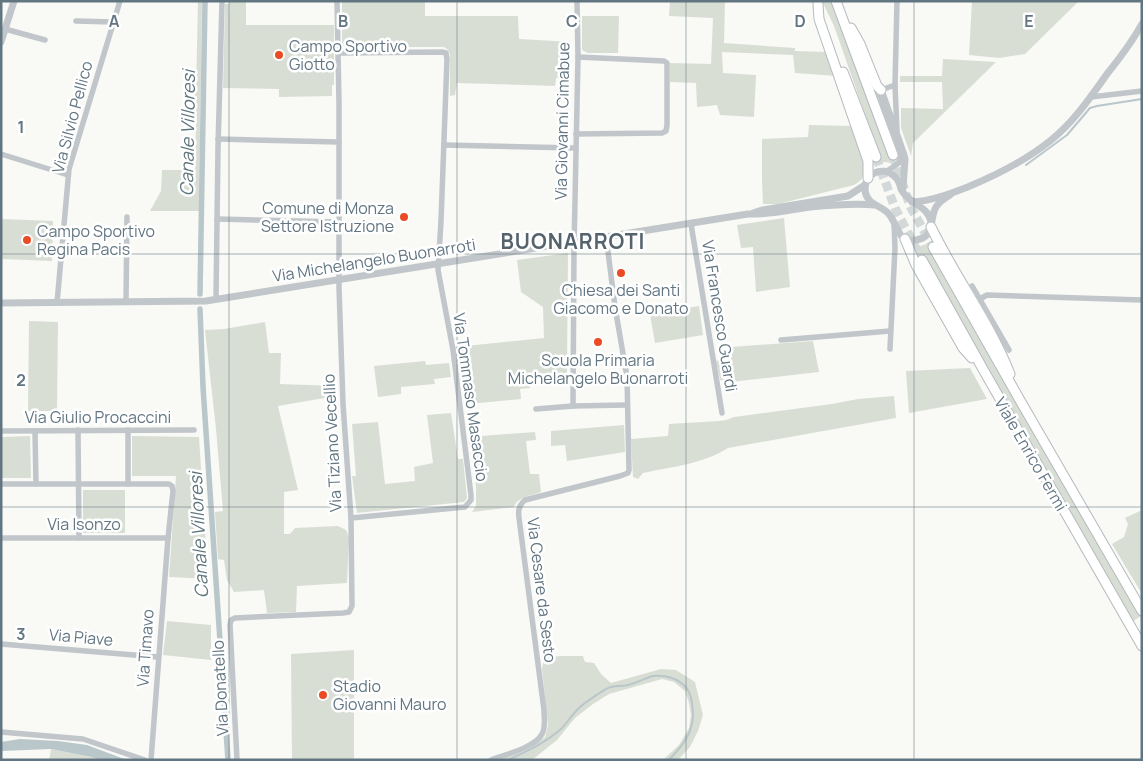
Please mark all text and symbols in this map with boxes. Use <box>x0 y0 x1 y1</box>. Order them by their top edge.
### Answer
text: A <box>109 10 120 32</box>
text: B <box>338 10 348 32</box>
text: C <box>566 10 578 32</box>
text: D <box>794 10 806 32</box>
text: E <box>1024 10 1034 32</box>
place label: Campo Sportivo Giotto <box>289 35 407 75</box>
street label: Via Giovanni Cimabue <box>550 42 574 200</box>
marker: Campo Sportivo Giotto <box>273 49 285 61</box>
street label: Via Silvio Pellico <box>46 58 98 176</box>
water label: Canale Villoresi <box>174 67 200 196</box>
text: 1 <box>17 116 25 138</box>
place label: Comune di Monza Settore Istruzione <box>261 197 394 237</box>
marker: Comune di Monza Settore Istruzione <box>398 211 410 223</box>
place label: Campo Sportivo Regina Pacis <box>37 220 155 260</box>
district label: BUONARROTI <box>501 227 645 255</box>
street label: Via Michelangelo Buonarroti <box>271 233 477 287</box>
marker: Campo Sportivo Regina Pacis <box>21 234 33 246</box>
street label: Via Francesco Guardi <box>697 239 743 393</box>
marker: Chiesa dei Santi Giacomo e Donato <box>615 267 627 279</box>
place label: Chiesa dei Santi Giacomo e Donato <box>554 279 688 319</box>
street label: Via Tommaso Masaccio <box>448 311 494 483</box>
marker: Scuola Primaria Michelangelo Buonarroti <box>592 336 604 348</box>
place label: Scuola Primaria Michelangelo Buonarroti <box>508 349 688 389</box>
text: 2 <box>16 369 26 391</box>
street label: Via Tiziano Vecellio <box>317 373 347 513</box>
street label: Viale Enrico Fermi <box>989 393 1073 515</box>
street label: Via Giulio Procaccini <box>25 406 171 428</box>
water label: Canale Villoresi <box>183 469 213 599</box>
street label: Via Isonzo <box>47 513 121 535</box>
street label: Via Cesare da Sesto <box>522 516 562 664</box>
street label: Via Timavo <box>131 608 159 688</box>
text: 3 <box>16 623 26 645</box>
street label: Via Piave <box>48 623 114 651</box>
street label: Via Donatello <box>206 639 234 737</box>
place label: Stadio Giovanni Mauro <box>333 675 447 715</box>
marker: Stadio Giovanni Mauro <box>317 689 329 701</box>

